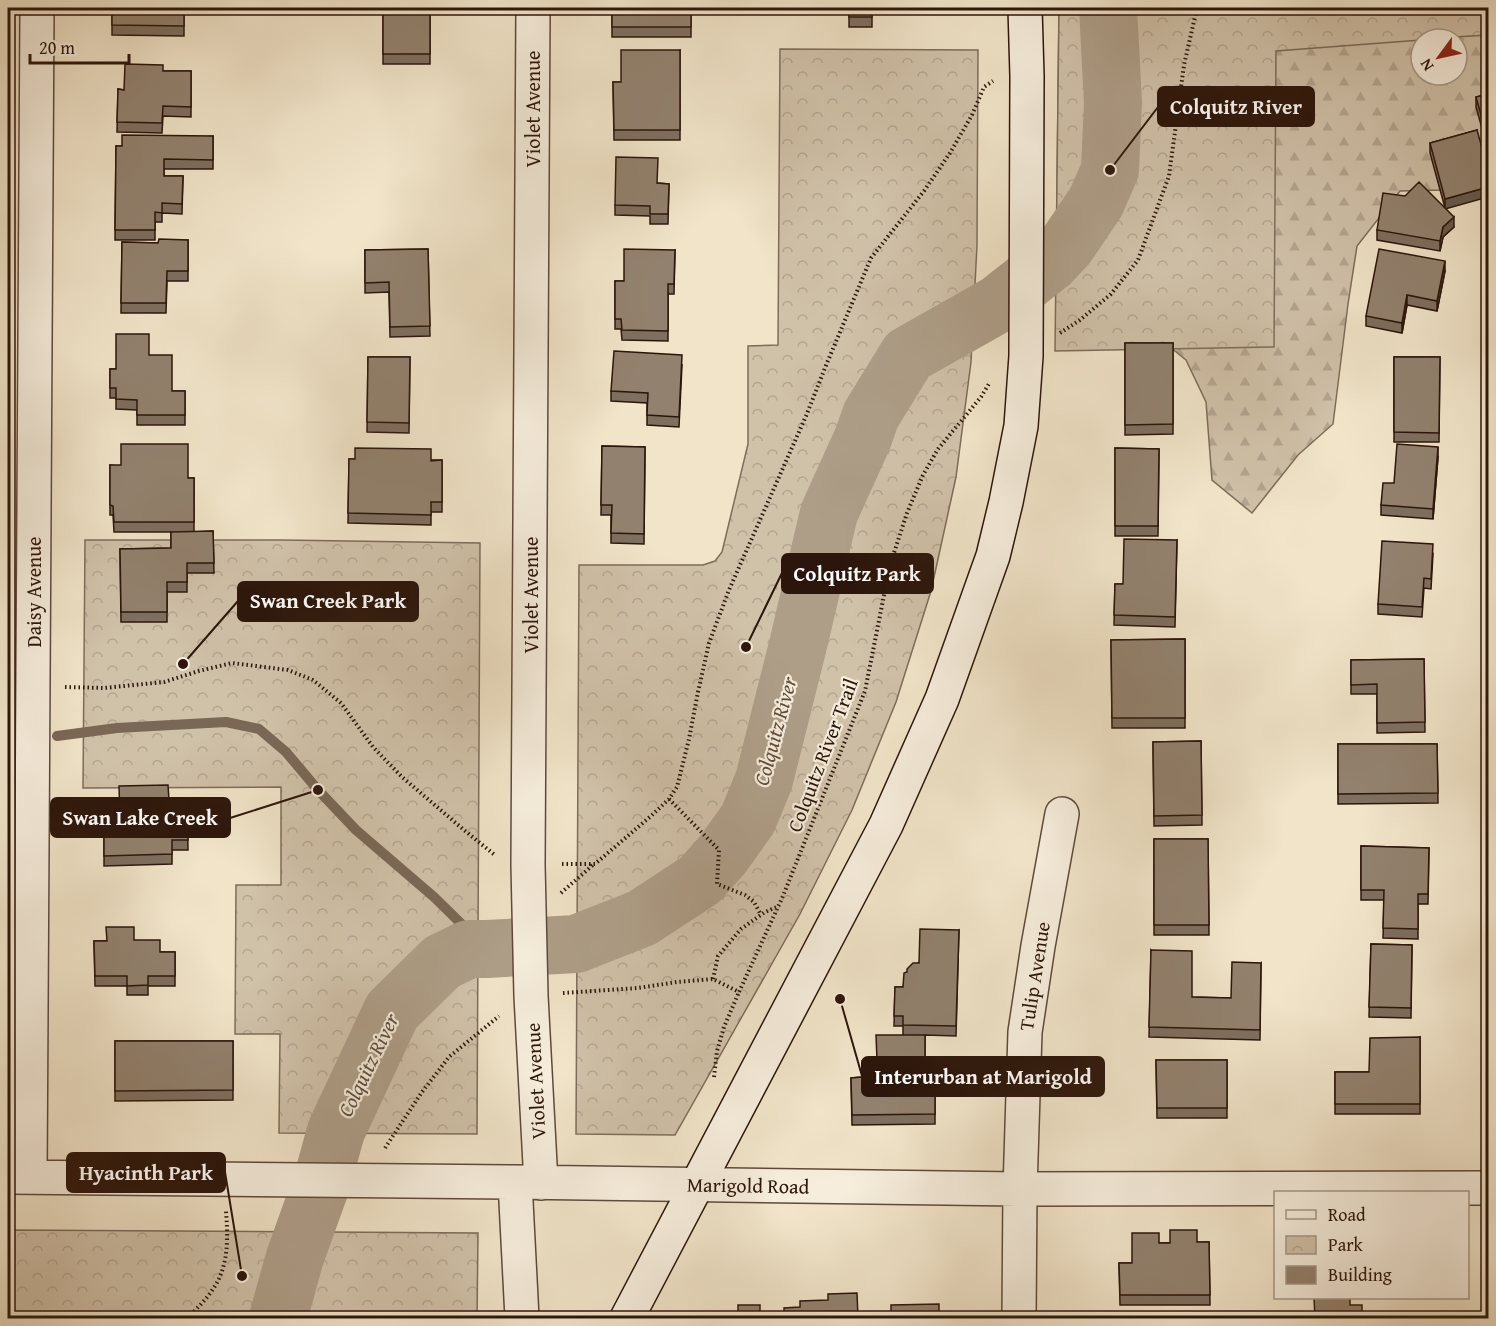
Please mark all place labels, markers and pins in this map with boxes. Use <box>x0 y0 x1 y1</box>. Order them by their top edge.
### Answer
callout: Colquitz River <box>1158 87 1314 126</box>
callout: Colquitz Park <box>782 554 933 593</box>
callout: Swan Creek Park <box>238 582 418 621</box>
callout: Swan Lake Creek <box>51 798 230 837</box>
callout: Interurban at Marigold <box>862 1057 1104 1096</box>
callout: Hyacinth Park <box>67 1153 225 1192</box>

